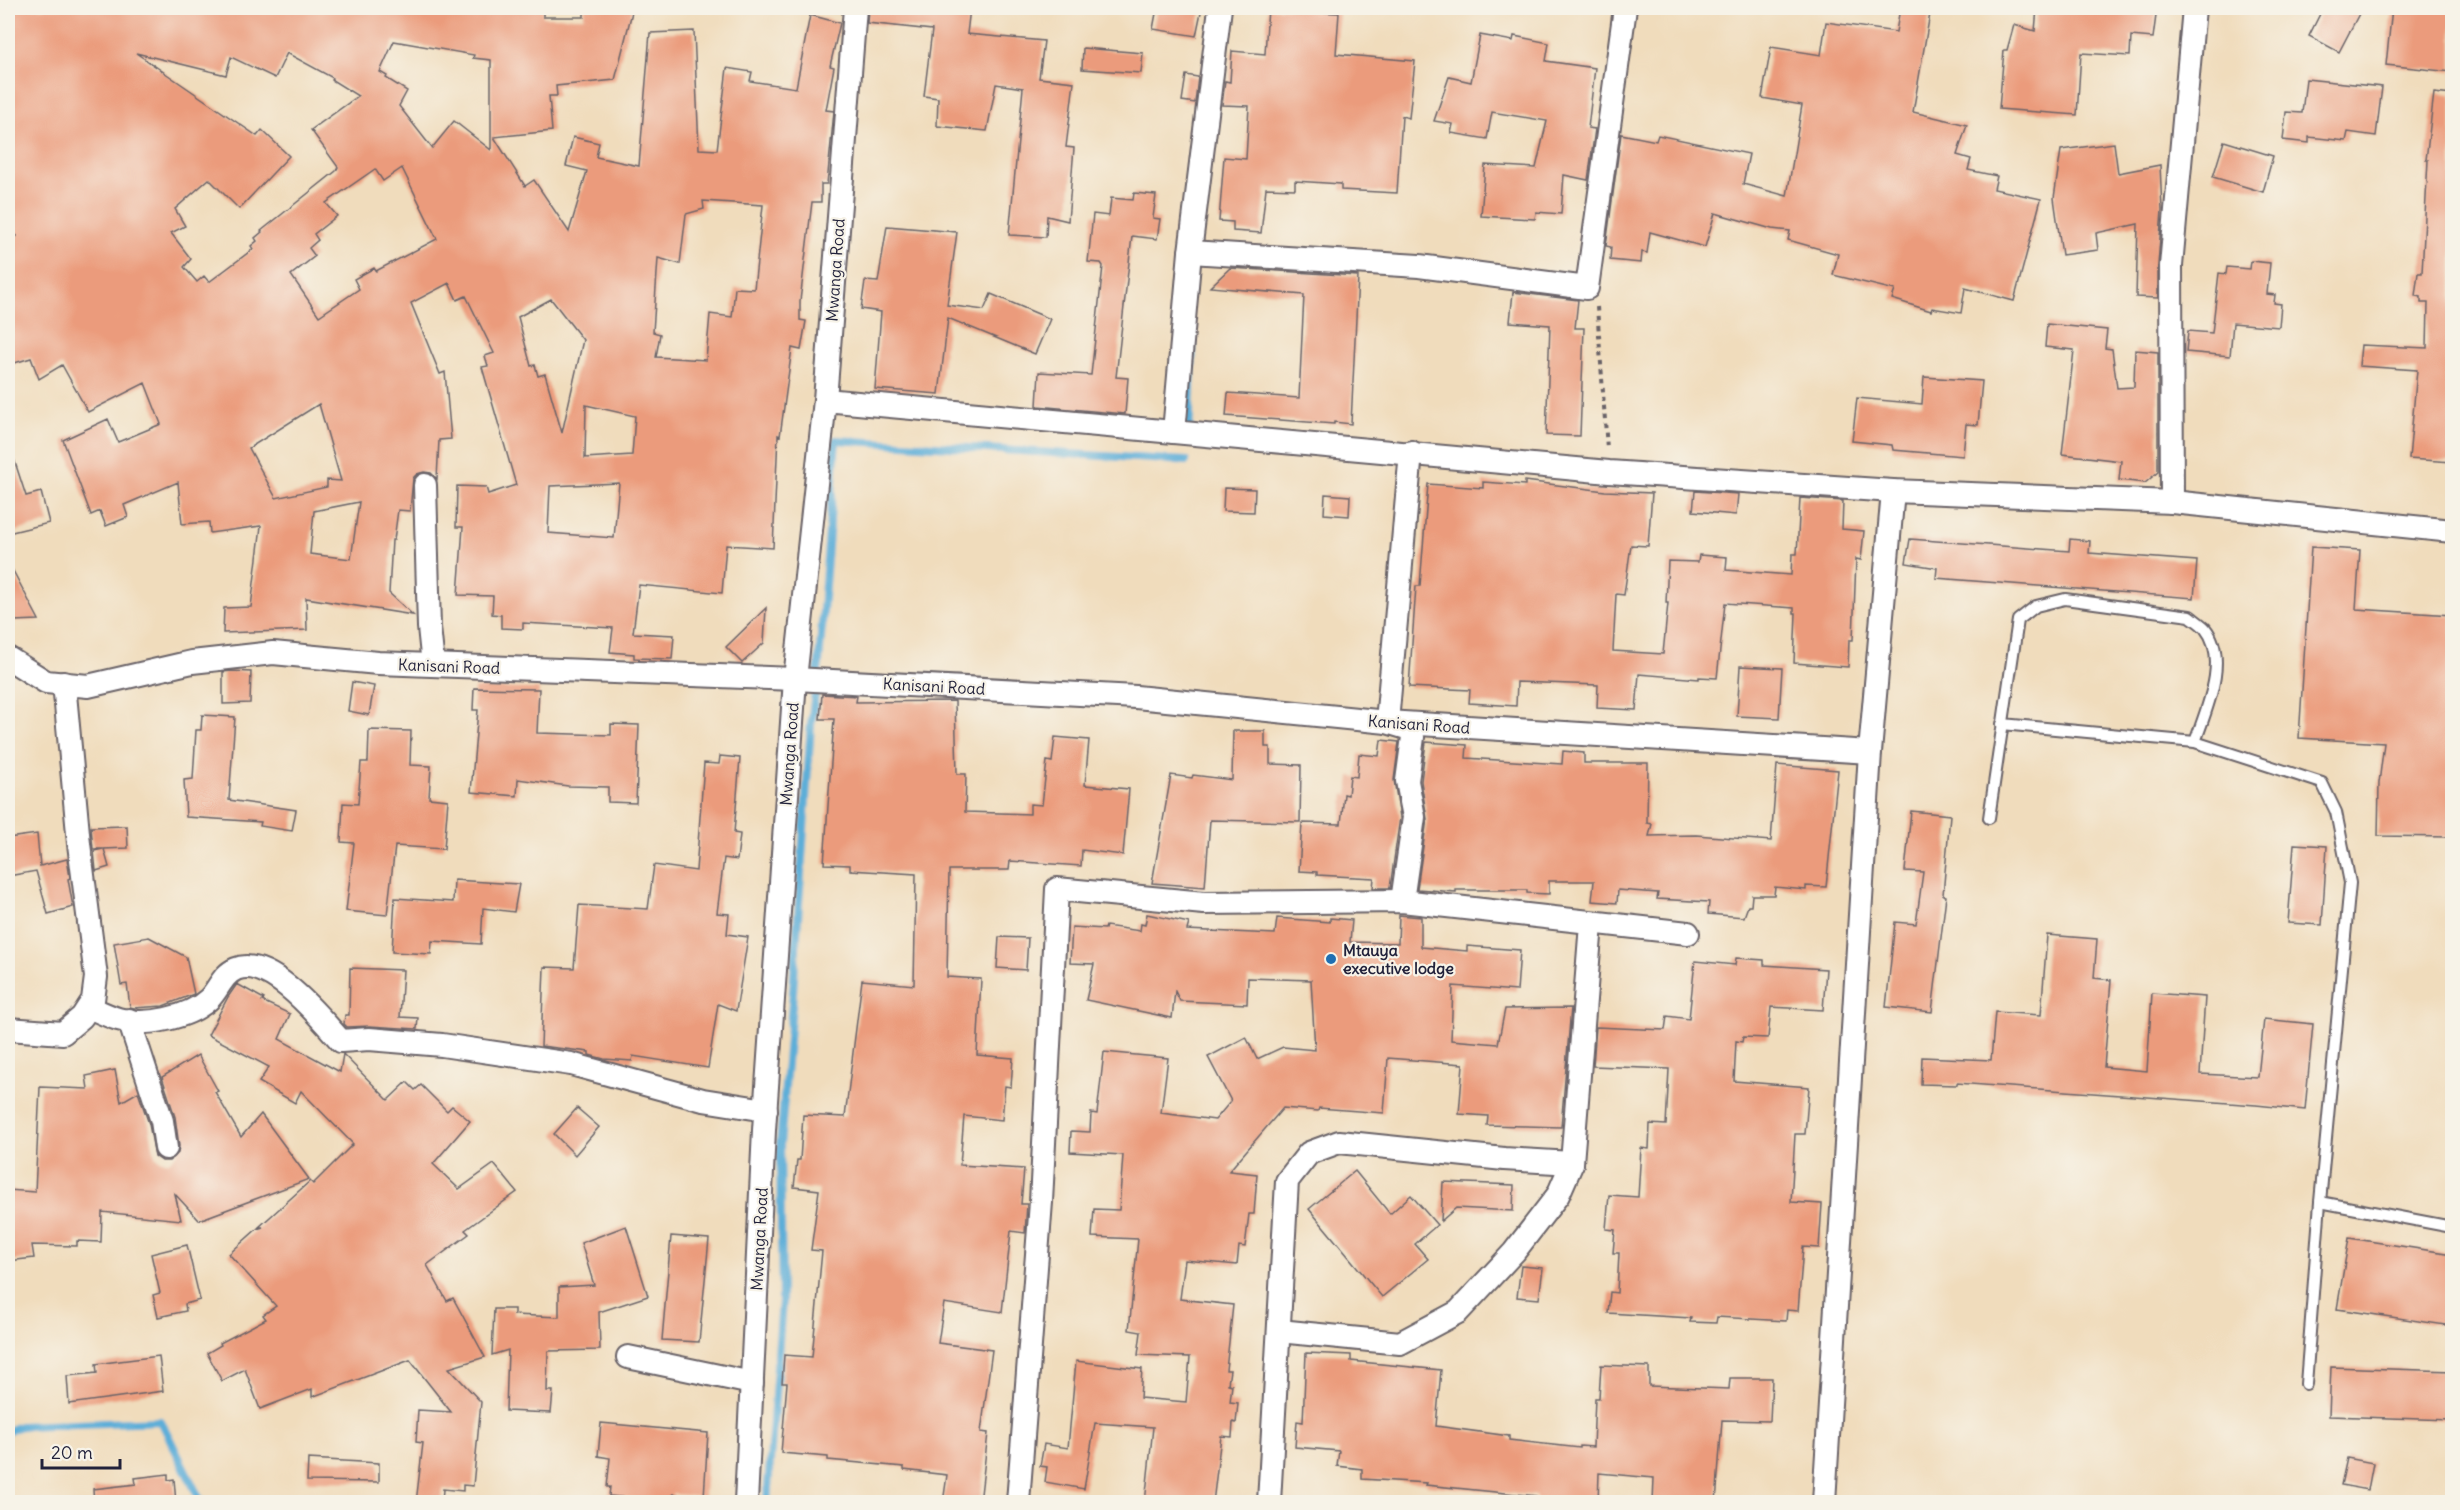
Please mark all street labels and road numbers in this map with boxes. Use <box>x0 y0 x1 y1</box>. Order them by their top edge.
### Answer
street label: Mwanga Road <box>821 218 849 322</box>
street label: Kanisani Road <box>398 654 500 678</box>
street label: Kanisani Road <box>882 673 986 699</box>
street label: Mwanga Road <box>775 702 803 806</box>
street label: Kanisani Road <box>1367 710 1471 738</box>
street label: Mwanga Road <box>746 1187 772 1291</box>

